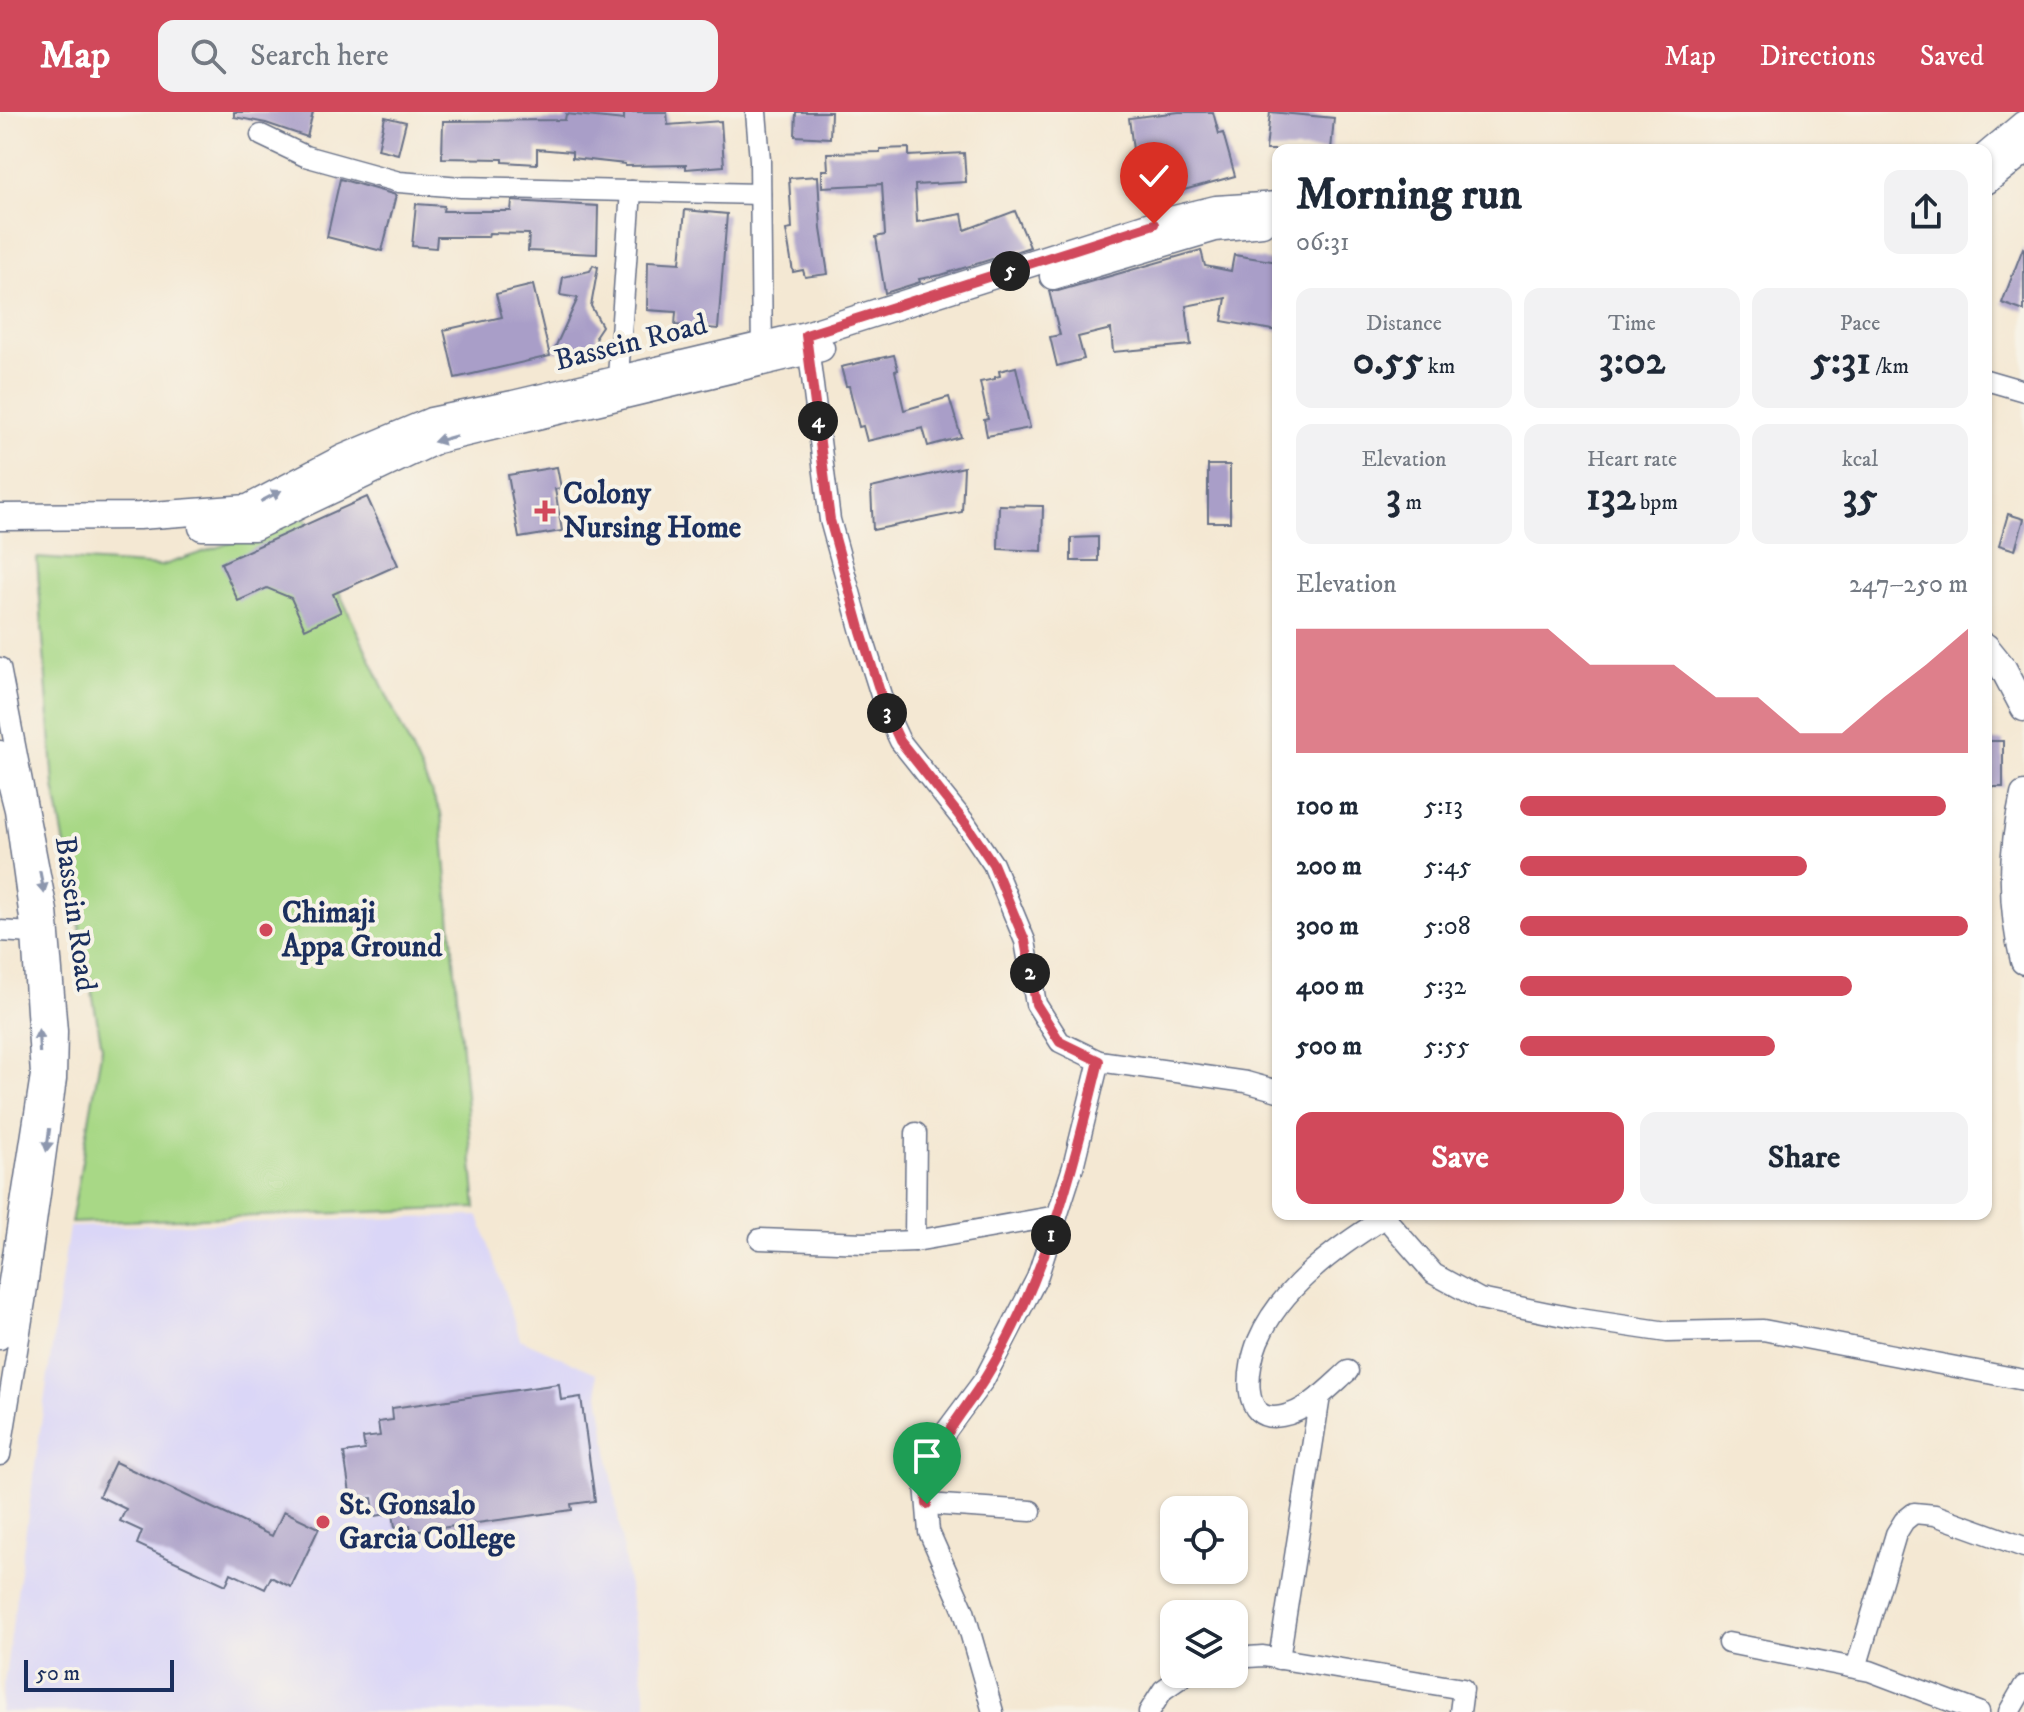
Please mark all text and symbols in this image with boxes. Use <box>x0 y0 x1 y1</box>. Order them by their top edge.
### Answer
search box <box>158 20 718 92</box>
text: Map <box>40 32 110 80</box>
icon: search <box>186 34 230 78</box>
text: Search here <box>250 38 389 75</box>
text: Map <box>1664 39 1716 74</box>
text: Directions <box>1760 39 1876 74</box>
text: Saved <box>1920 39 1984 74</box>
pin <box>1120 142 1188 224</box>
icon: check <box>1132 154 1176 198</box>
text: Morning run <box>1296 168 1522 223</box>
button: share <box>1884 170 1968 254</box>
text: 06:31 <box>1296 226 1350 259</box>
pin: 5 <box>990 251 1030 291</box>
text: 5 <box>1005 257 1015 284</box>
street label: Bassein Road <box>551 306 711 380</box>
text: Distance <box>1366 310 1442 337</box>
text: Time <box>1608 310 1656 337</box>
text: Pace <box>1840 310 1880 337</box>
text: 0.55 <box>1353 337 1423 387</box>
text: 3:02 <box>1599 337 1665 387</box>
text: 5:31 <box>1811 337 1871 387</box>
text: km <box>1423 353 1455 380</box>
text: /km <box>1871 353 1909 380</box>
pin: 4 <box>798 401 838 441</box>
text: 4 <box>812 407 824 434</box>
one-way arrow <box>433 433 458 445</box>
text: Elevation <box>1361 446 1447 473</box>
text: Heart rate <box>1587 446 1677 473</box>
text: kcal <box>1842 446 1878 473</box>
text: 3 <box>1386 473 1401 523</box>
text: 132 <box>1586 473 1635 523</box>
text: 35 <box>1843 473 1877 523</box>
place label: Colony Nursing Home <box>563 476 742 547</box>
one-way arrow <box>259 489 282 502</box>
text: m <box>1401 489 1422 516</box>
text: bpm <box>1635 489 1678 516</box>
marker: Colony Nursing Home <box>534 500 556 522</box>
text: Elevation <box>1296 568 1397 601</box>
text: 247–250 m <box>1849 568 1968 601</box>
pin: 3 <box>867 693 907 733</box>
text: 3 <box>883 699 891 726</box>
text: 100 m <box>1296 790 1359 823</box>
text: 5:13 <box>1424 790 1463 823</box>
street label: Bassein Road <box>46 834 104 994</box>
text: 200 m <box>1296 850 1362 883</box>
text: 5:45 <box>1424 850 1471 883</box>
one-way arrow <box>36 869 48 894</box>
place label: Chimaji Appa Ground <box>281 895 443 966</box>
text: 300 m <box>1296 910 1359 943</box>
text: 5:08 <box>1424 910 1471 943</box>
marker: Chimaji Appa Ground <box>257 921 275 939</box>
pin: 2 <box>1010 953 1050 993</box>
text: 2 <box>1025 959 1035 986</box>
text: 400 m <box>1296 970 1364 1003</box>
text: 5:32 <box>1424 970 1466 1003</box>
one-way arrow <box>33 1028 46 1053</box>
text: 500 m <box>1296 1030 1362 1063</box>
text: 5:55 <box>1424 1030 1470 1063</box>
button: Save <box>1296 1112 1624 1204</box>
button: Share <box>1640 1112 1968 1204</box>
one-way arrow <box>41 1128 54 1153</box>
pin: 1 <box>1031 1215 1071 1255</box>
text: 1 <box>1047 1221 1055 1248</box>
pin <box>893 1422 961 1504</box>
icon: arrive <box>905 1434 949 1478</box>
place label: St. Gonsalo Garcia College <box>339 1487 516 1558</box>
map controls <box>1160 1496 1248 1688</box>
button: locate <box>1160 1496 1248 1584</box>
marker: St. Gonsalo Garcia College <box>314 1513 332 1531</box>
button: layers <box>1160 1600 1248 1688</box>
scale bar <box>24 1656 174 1692</box>
text: 50 m <box>36 1660 80 1687</box>

